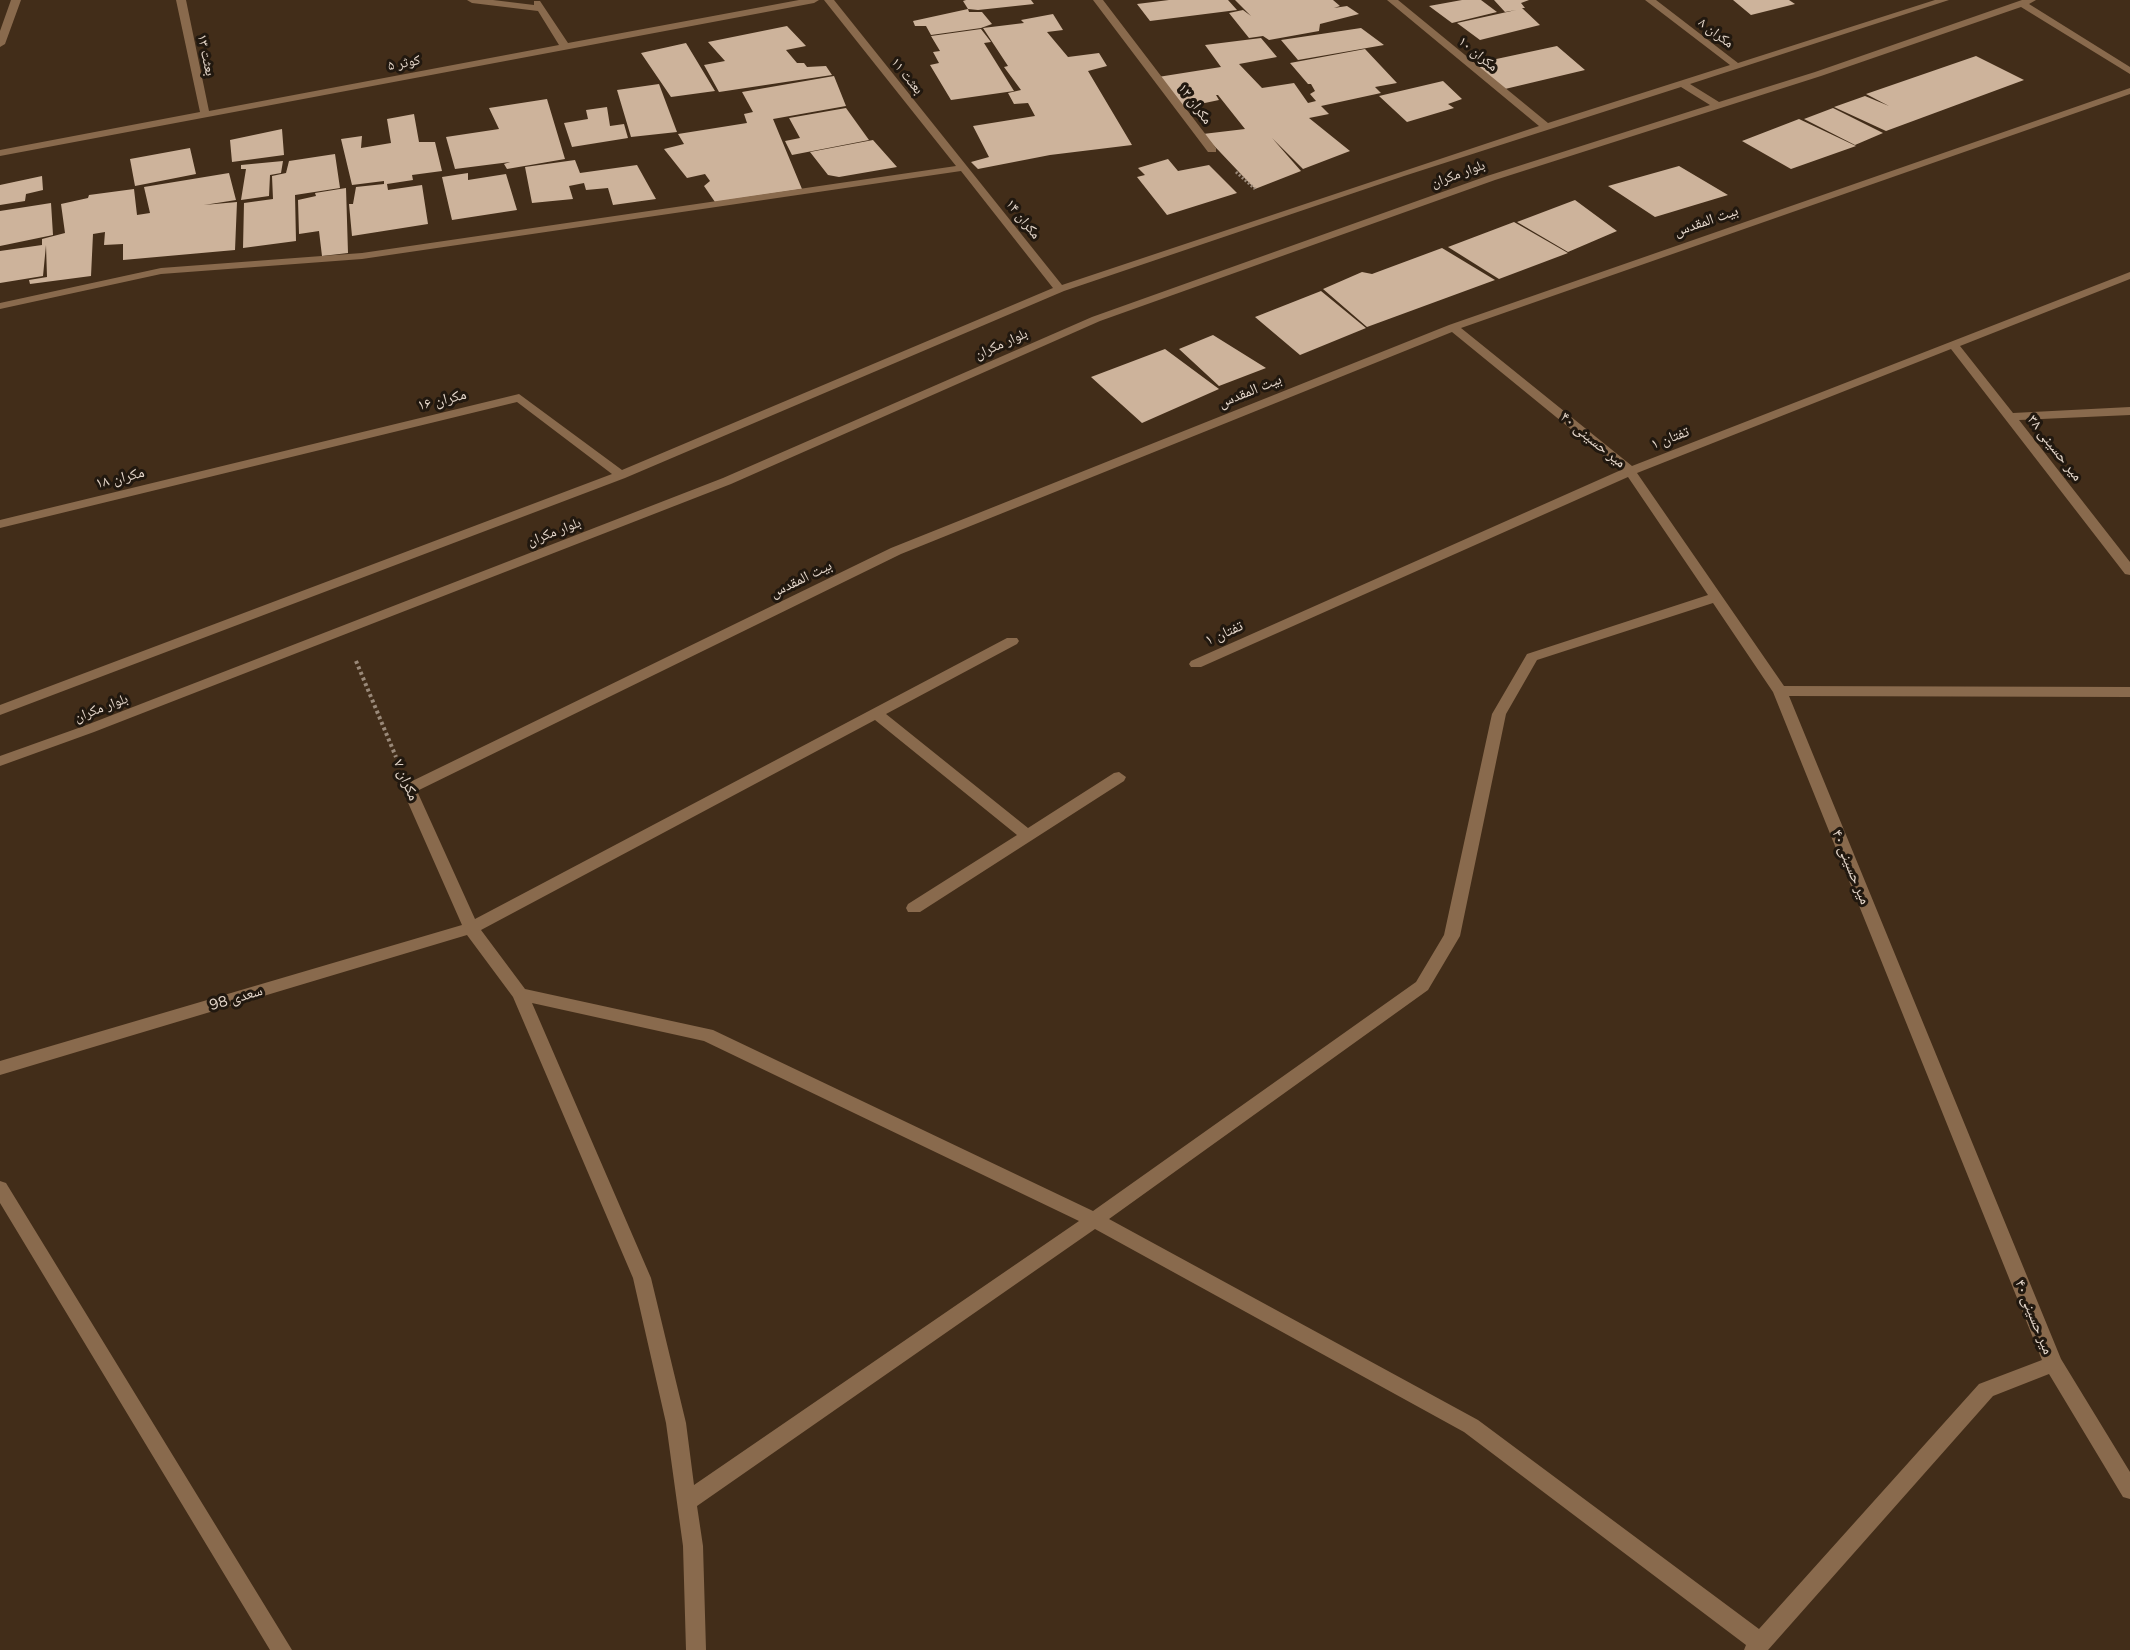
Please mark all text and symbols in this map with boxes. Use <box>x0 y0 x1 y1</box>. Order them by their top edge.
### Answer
street label: مکران ۸ <box>1695 14 1737 52</box>
street label: بعثت ۱۳ <box>193 33 219 77</box>
street label: مکران ۱۰ <box>1455 33 1501 75</box>
street label: کوثر ۵ <box>386 52 422 74</box>
street label: بعثت ۱۱ <box>887 54 927 98</box>
street label: مکران ۱۲ <box>1174 80 1216 128</box>
street label: بلوار مکران <box>1429 156 1487 192</box>
street label: مکران ۱۴ <box>1002 196 1044 242</box>
street label: بیت المقدس <box>1672 202 1740 240</box>
street label: بلوار مکران <box>972 325 1030 363</box>
street label: بیت المقدس <box>1216 370 1284 412</box>
street label: مکران ۱۶ <box>416 385 468 415</box>
street label: میر حسینی ۴۰ <box>1557 408 1629 472</box>
street label: میر حسینی ۳۸ <box>2024 411 2086 485</box>
street label: تفتان ۱ <box>1648 423 1692 453</box>
street label: مکران ۱۸ <box>94 463 146 493</box>
street label: بلوار مکران <box>525 514 583 550</box>
street label: بیت المقدس <box>767 556 835 602</box>
street label: تفتان ۱ <box>1202 617 1246 649</box>
street label: بلوار مکران <box>72 690 130 726</box>
street label: مکران ۷ <box>389 757 423 803</box>
street label: میر حسینی ۴۰ <box>1828 827 1874 907</box>
street label: سعدی 98 <box>207 981 265 1015</box>
street label: میر حسینی ۴۰ <box>2011 1277 2057 1357</box>

